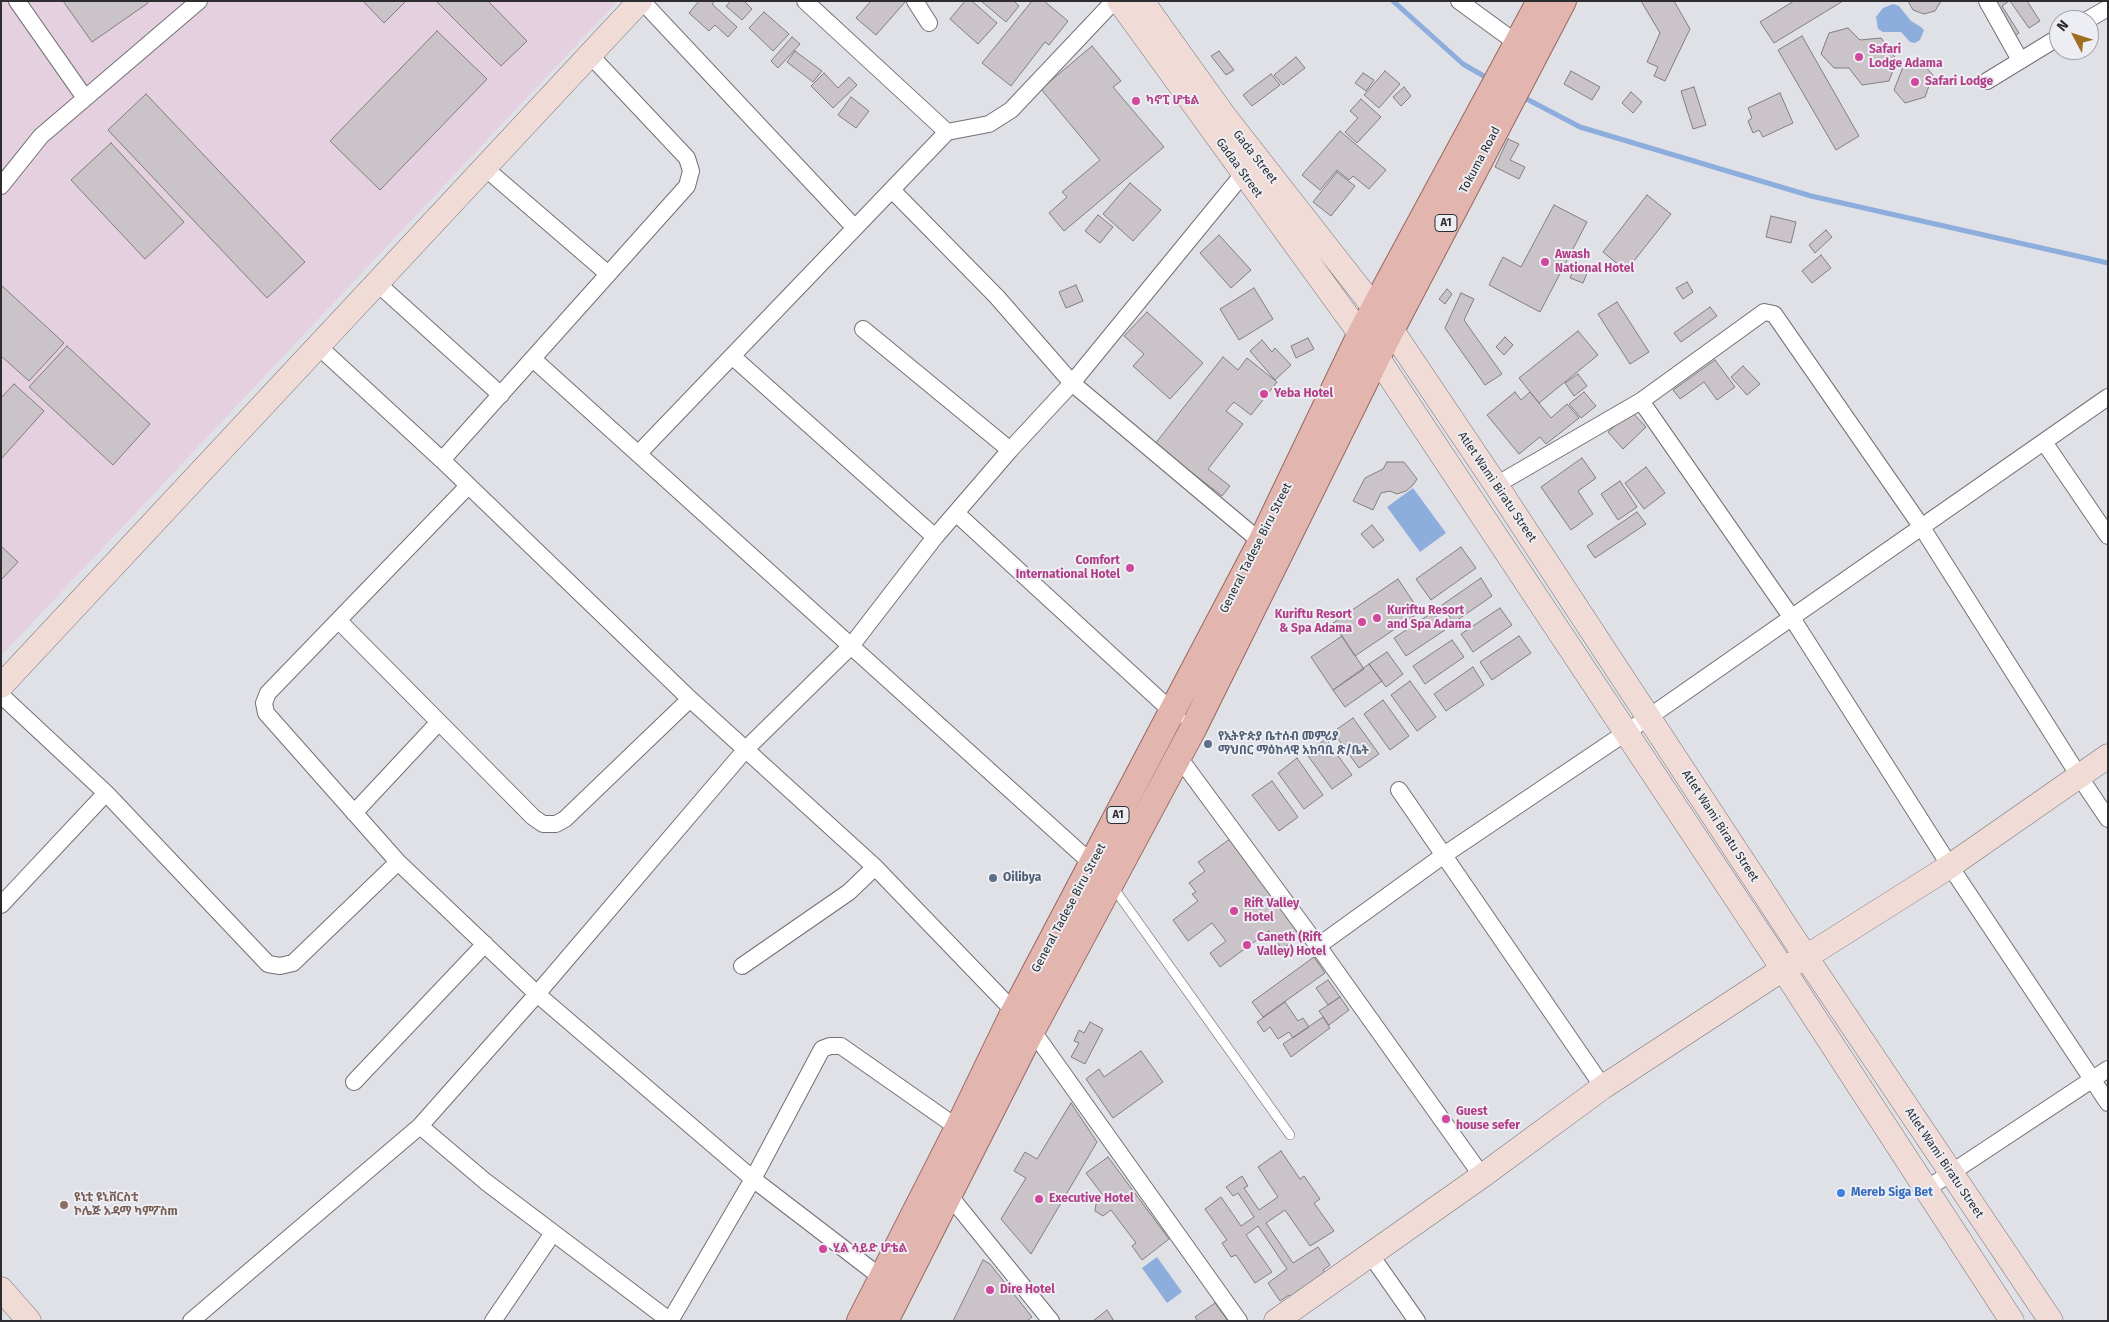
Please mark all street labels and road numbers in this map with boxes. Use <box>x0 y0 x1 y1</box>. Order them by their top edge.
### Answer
street label: Tokuma Road <box>1456 124 1504 196</box>
street label: Gada Street <box>1230 128 1280 186</box>
street label: Gadaa Street <box>1213 135 1265 201</box>
road number: A1 <box>1435 214 1457 232</box>
street label: Atlet Wami Biratu Street <box>1455 429 1539 545</box>
street label: General Tadese Biru Street <box>1217 480 1295 616</box>
street label: Atlet Wami Biratu Street <box>1679 768 1761 884</box>
road number: A1 <box>1107 806 1129 824</box>
street label: General Tadese Biru Street <box>1029 841 1109 975</box>
street label: Atlet Wami Biratu Street <box>1902 1105 1986 1221</box>

